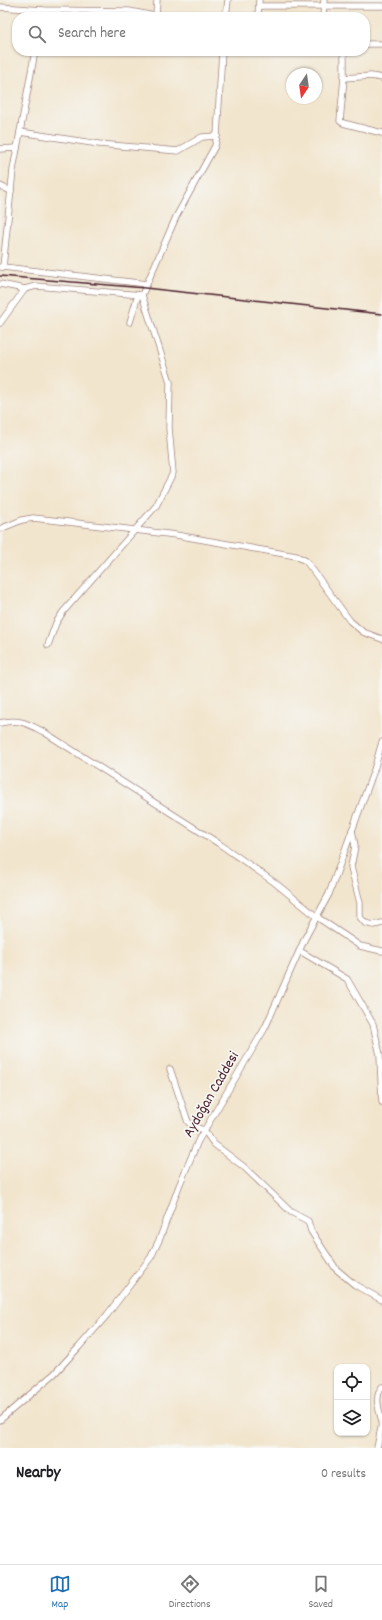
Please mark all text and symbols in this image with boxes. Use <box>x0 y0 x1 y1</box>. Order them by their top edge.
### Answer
search box <box>12 12 370 56</box>
icon: search <box>26 23 48 45</box>
text: Search here <box>58 23 126 45</box>
north arrow <box>286 68 322 104</box>
street label: Aydoğan Caddesi <box>178 1048 246 1142</box>
map controls <box>334 1364 370 1436</box>
button: locate <box>334 1364 370 1400</box>
button: layers <box>334 1400 370 1436</box>
text: Nearby <box>16 1462 60 1486</box>
text: 0 results <box>321 1465 366 1484</box>
tab: Map <box>49 1573 71 1613</box>
tab: Directions <box>169 1573 211 1613</box>
tab: Saved <box>308 1573 333 1613</box>

